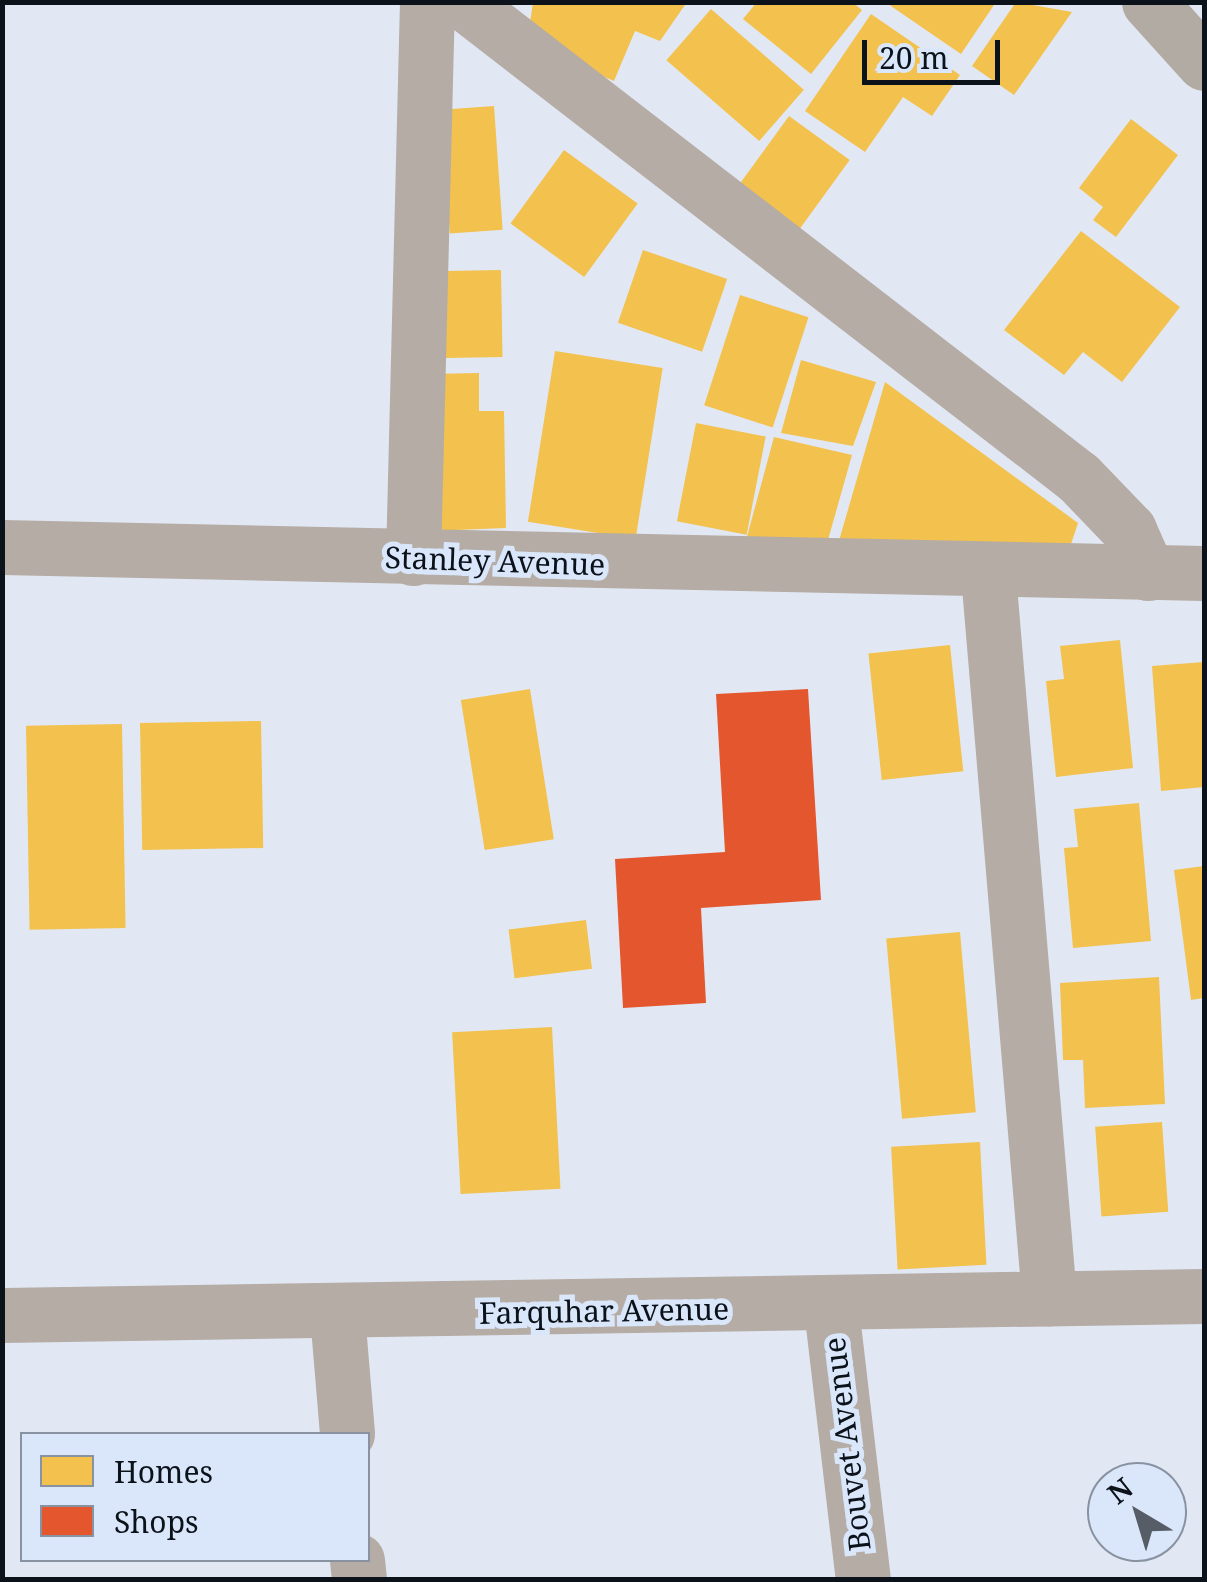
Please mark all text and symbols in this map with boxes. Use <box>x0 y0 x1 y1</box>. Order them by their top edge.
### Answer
scale bar <box>867 20 1004 82</box>
text: 20 m <box>879 37 949 78</box>
street label: Stanley Avenue <box>384 539 606 583</box>
street label: Farquhar Avenue <box>479 1291 729 1331</box>
street label: Bouvet Avenue <box>816 1335 878 1553</box>
legend <box>20 1432 370 1562</box>
text: Homes <box>114 1451 213 1492</box>
north arrow <box>1087 1462 1187 1562</box>
text: N <box>1099 1468 1140 1512</box>
text: Shops <box>114 1501 199 1542</box>

